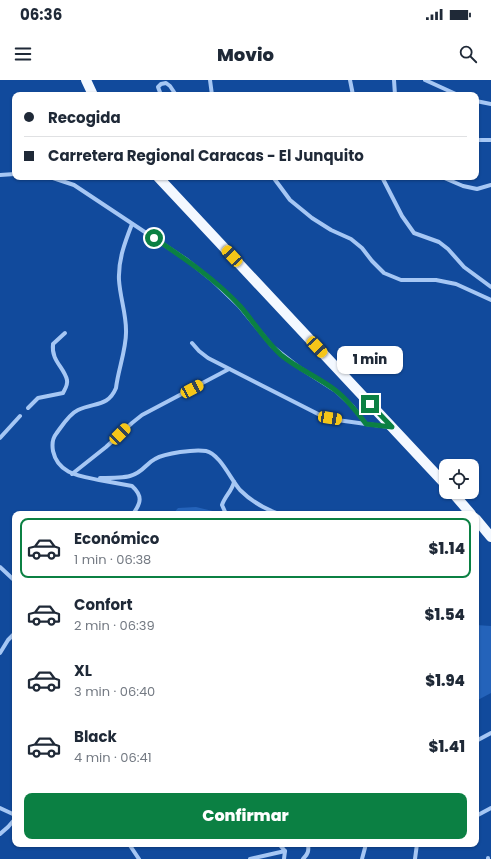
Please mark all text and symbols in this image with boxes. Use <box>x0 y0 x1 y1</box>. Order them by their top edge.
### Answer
text: 06:36 <box>20 4 62 25</box>
text: Movio <box>217 42 274 67</box>
icon: menu <box>12 43 34 65</box>
icon: search <box>457 43 479 65</box>
text: Recogida <box>48 107 121 128</box>
text: Carretera Regional Caracas - El Junquito <box>48 145 364 166</box>
route start <box>145 229 163 247</box>
car <box>219 243 245 269</box>
car <box>304 334 330 360</box>
callout: 1 min <box>337 346 403 374</box>
text: 1 min <box>353 350 387 369</box>
car <box>179 378 205 400</box>
route end <box>361 395 379 413</box>
car <box>317 410 343 426</box>
car <box>107 421 133 447</box>
map controls <box>439 459 479 499</box>
button: locate <box>439 459 479 499</box>
text: Económico <box>74 528 159 549</box>
icon: car <box>26 530 62 566</box>
text: $1.14 <box>429 538 465 559</box>
text: 1 min · 06:38 <box>74 550 151 569</box>
text: Confort <box>74 594 133 615</box>
icon: car <box>26 596 62 632</box>
text: $1.54 <box>425 604 465 625</box>
text: 2 min · 06:39 <box>74 616 155 635</box>
text: XL <box>74 660 92 681</box>
icon: car <box>26 662 62 698</box>
text: $1.94 <box>425 670 465 691</box>
text: 3 min · 06:40 <box>74 682 155 701</box>
text: Black <box>74 726 117 747</box>
icon: car <box>26 728 62 764</box>
text: $1.41 <box>429 736 465 757</box>
text: 4 min · 06:41 <box>74 748 152 767</box>
button: Confirmar <box>24 793 467 839</box>

